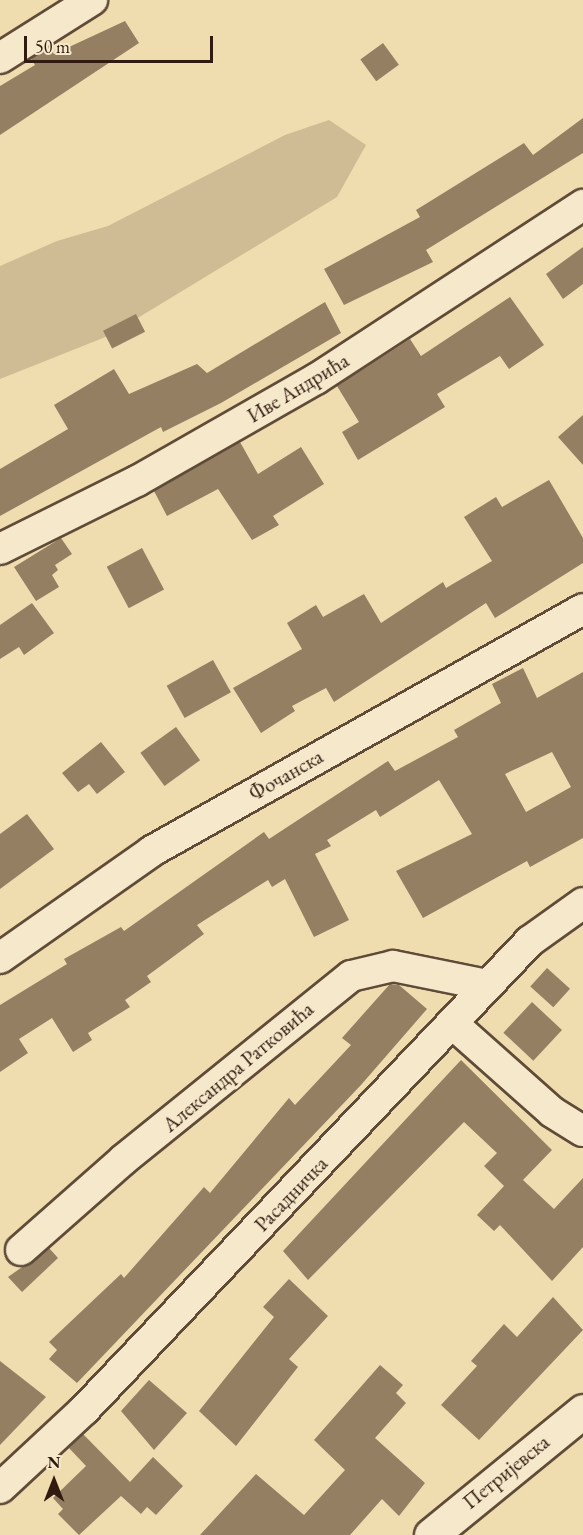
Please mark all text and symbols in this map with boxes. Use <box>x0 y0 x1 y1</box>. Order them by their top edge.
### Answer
scale bar <box>27 24 216 62</box>
text: 50 m <box>35 35 70 58</box>
street label: Иве Андрића <box>242 348 354 428</box>
street label: Фочанска <box>244 744 328 806</box>
street label: Александра Ратковића <box>157 996 319 1138</box>
street label: Расадничка <box>249 1151 333 1237</box>
street label: Петријевска <box>458 1429 554 1515</box>
north arrow <box>24 1451 84 1511</box>
text: N <box>48 1452 60 1473</box>

